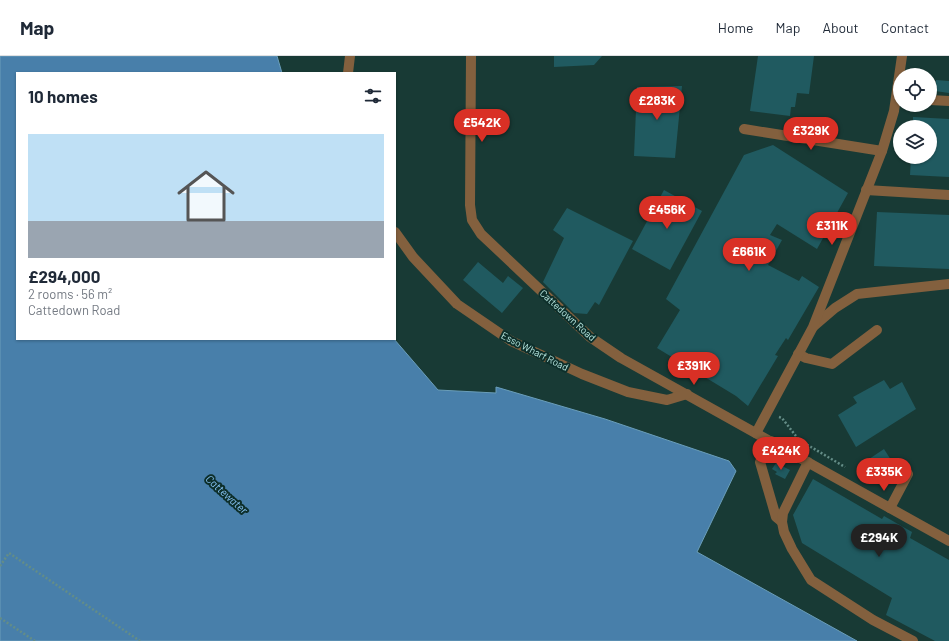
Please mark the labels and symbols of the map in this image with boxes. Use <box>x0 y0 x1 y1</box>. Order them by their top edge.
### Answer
pin: £283K <box>629 87 685 121</box>
pin: £542K <box>454 109 510 143</box>
pin: £329K <box>783 117 839 151</box>
pin: £456K <box>639 196 695 230</box>
pin: £311K <box>804 212 860 246</box>
pin: £661K <box>721 238 777 272</box>
street label: Cattedown Road <box>538 287 598 343</box>
street label: Esso Wharf Road <box>499 329 571 373</box>
pin: £391K <box>666 352 722 386</box>
pin: £424K <box>753 437 809 471</box>
pin: £335K <box>856 458 912 492</box>
water label: Cattewater <box>203 472 251 517</box>
pin: £294K <box>851 524 907 558</box>

